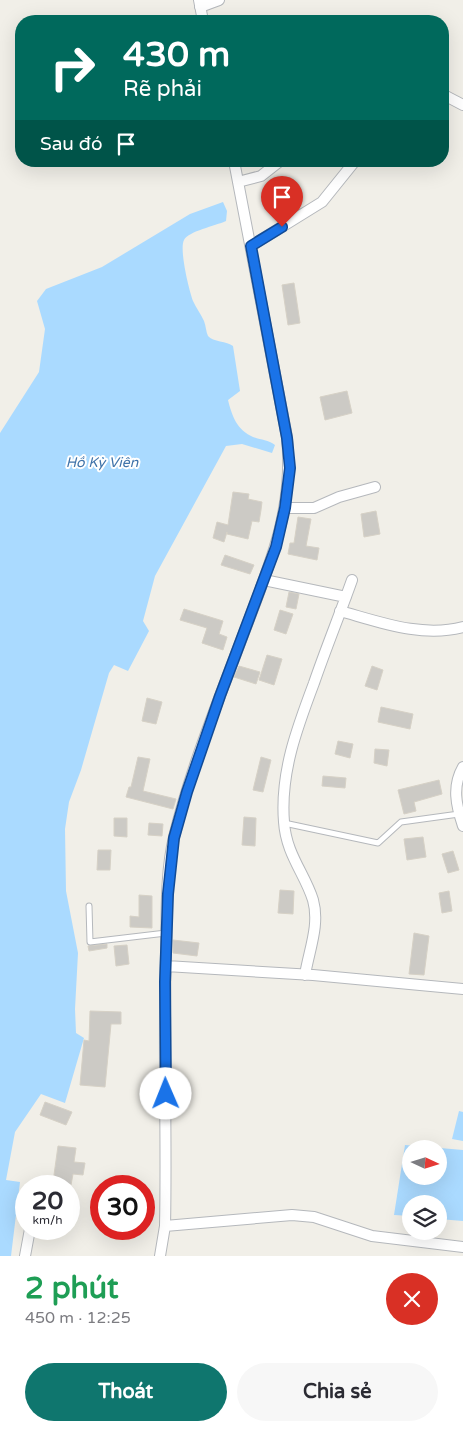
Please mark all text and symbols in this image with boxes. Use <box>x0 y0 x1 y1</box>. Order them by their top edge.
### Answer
text: 430 m <box>123 34 230 76</box>
icon: right <box>40 35 105 100</box>
text: Rẽ phải <box>123 76 202 102</box>
icon: arrive <box>112 130 140 158</box>
text: Sau đó <box>40 133 102 155</box>
pin <box>261 176 303 227</box>
icon: arrive <box>268 183 296 211</box>
water label: Hồ Kỳ Viên <box>66 454 139 471</box>
position arrow <box>139 1067 191 1119</box>
north arrow <box>402 1140 448 1185</box>
map controls <box>402 1140 447 1240</box>
speed limit sign: 30 <box>90 1175 155 1240</box>
text: 20 <box>32 1186 63 1216</box>
button: layers <box>402 1195 447 1240</box>
text: km/h <box>32 1213 63 1227</box>
text: 2 phút <box>25 1270 118 1307</box>
button: close <box>386 1273 438 1325</box>
text: 450 m · 12:25 <box>25 1308 131 1328</box>
button: Thoát <box>25 1363 227 1421</box>
button: Chia sẻ <box>237 1363 438 1421</box>

